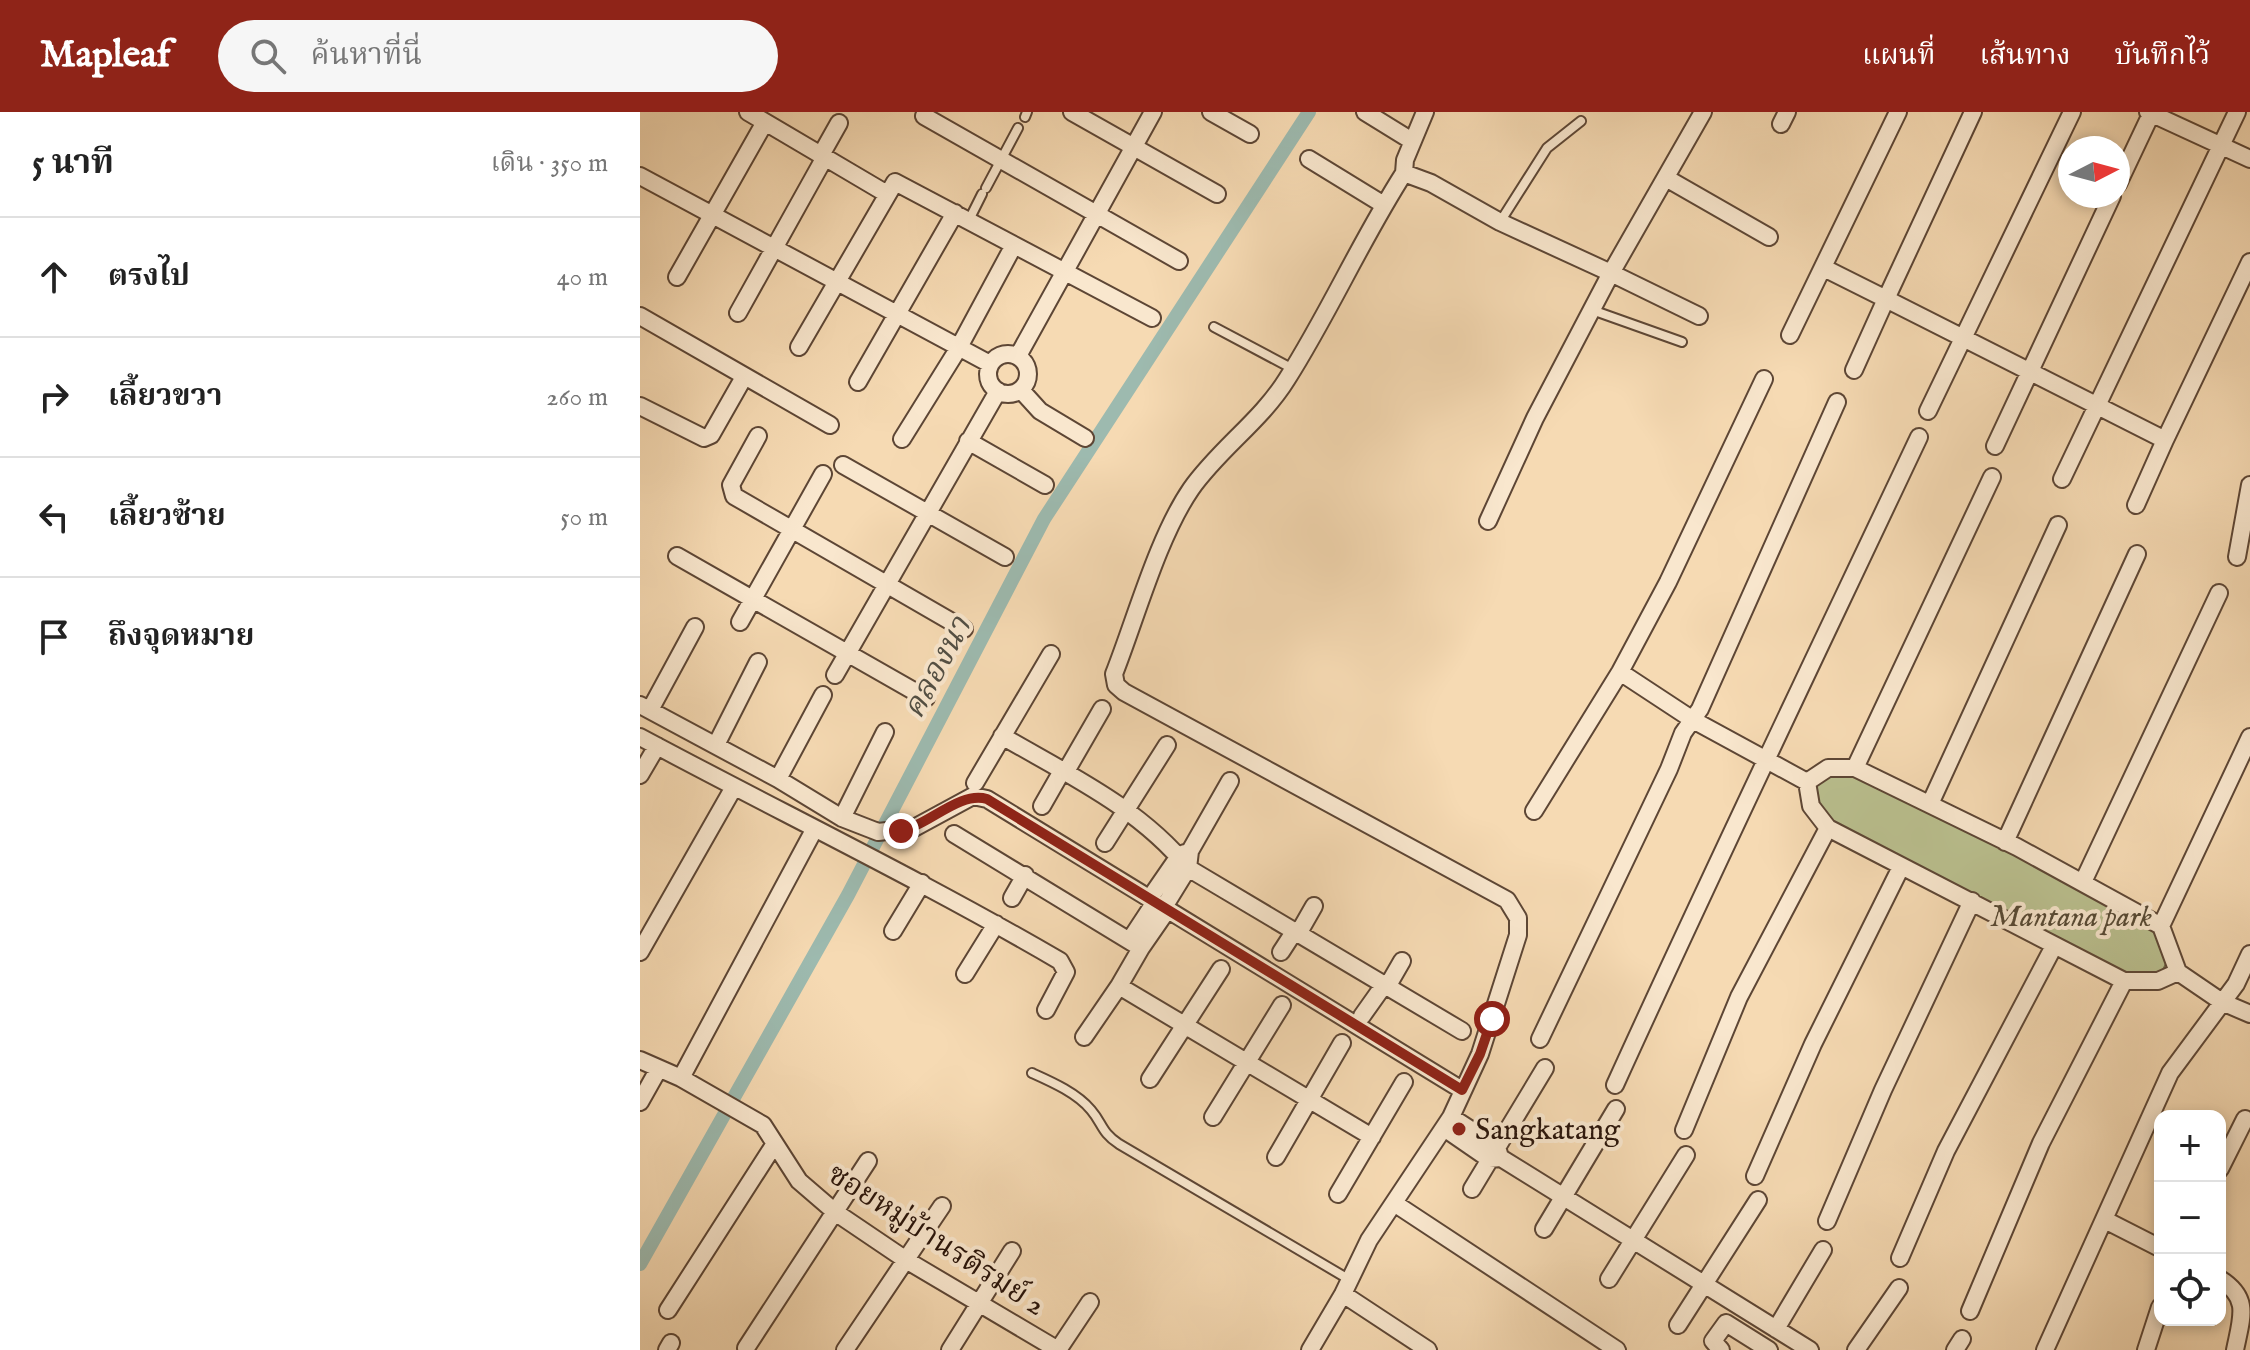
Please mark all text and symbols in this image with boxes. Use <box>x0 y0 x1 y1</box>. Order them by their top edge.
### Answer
search box <box>218 20 778 92</box>
text: Mapleaf <box>40 32 170 80</box>
icon: search <box>246 34 290 78</box>
text: ค้นหาที่นี่ <box>310 37 422 75</box>
text: แผนที่ <box>1862 39 1935 74</box>
text: เส้นทาง <box>1979 39 2071 74</box>
text: บันทึกไว้ <box>2115 39 2210 74</box>
north arrow <box>2058 136 2130 208</box>
text: 5 นาที <box>32 142 114 185</box>
text: เดิน · 350 m <box>491 147 608 180</box>
icon: ahead <box>32 255 76 299</box>
text: ตรงไป <box>108 258 190 296</box>
text: 40 m <box>557 261 608 294</box>
icon: right <box>32 375 76 419</box>
text: เลี้ยวขวา <box>108 378 222 416</box>
text: 260 m <box>546 381 608 414</box>
icon: left <box>32 495 76 539</box>
text: เลี้ยวซ้าย <box>108 498 226 536</box>
text: 50 m <box>560 501 608 534</box>
water label: คลองนา <box>894 609 983 726</box>
icon: arrive <box>32 615 76 659</box>
text: ถึงจุดหมาย <box>108 618 254 656</box>
route end <box>883 813 919 849</box>
park label: Mantana park <box>1990 899 2152 937</box>
route start <box>1474 1001 1510 1037</box>
map controls <box>2154 1110 2226 1326</box>
button: + <box>2154 1110 2226 1182</box>
place label: Sangkatang <box>1475 1112 1621 1150</box>
marker: Sangkatang <box>1450 1120 1468 1138</box>
street label: ซอยหมู่บ้านรติรมย์ 2 <box>820 1156 1052 1325</box>
button: − <box>2154 1182 2226 1254</box>
button: locate <box>2154 1254 2226 1326</box>

